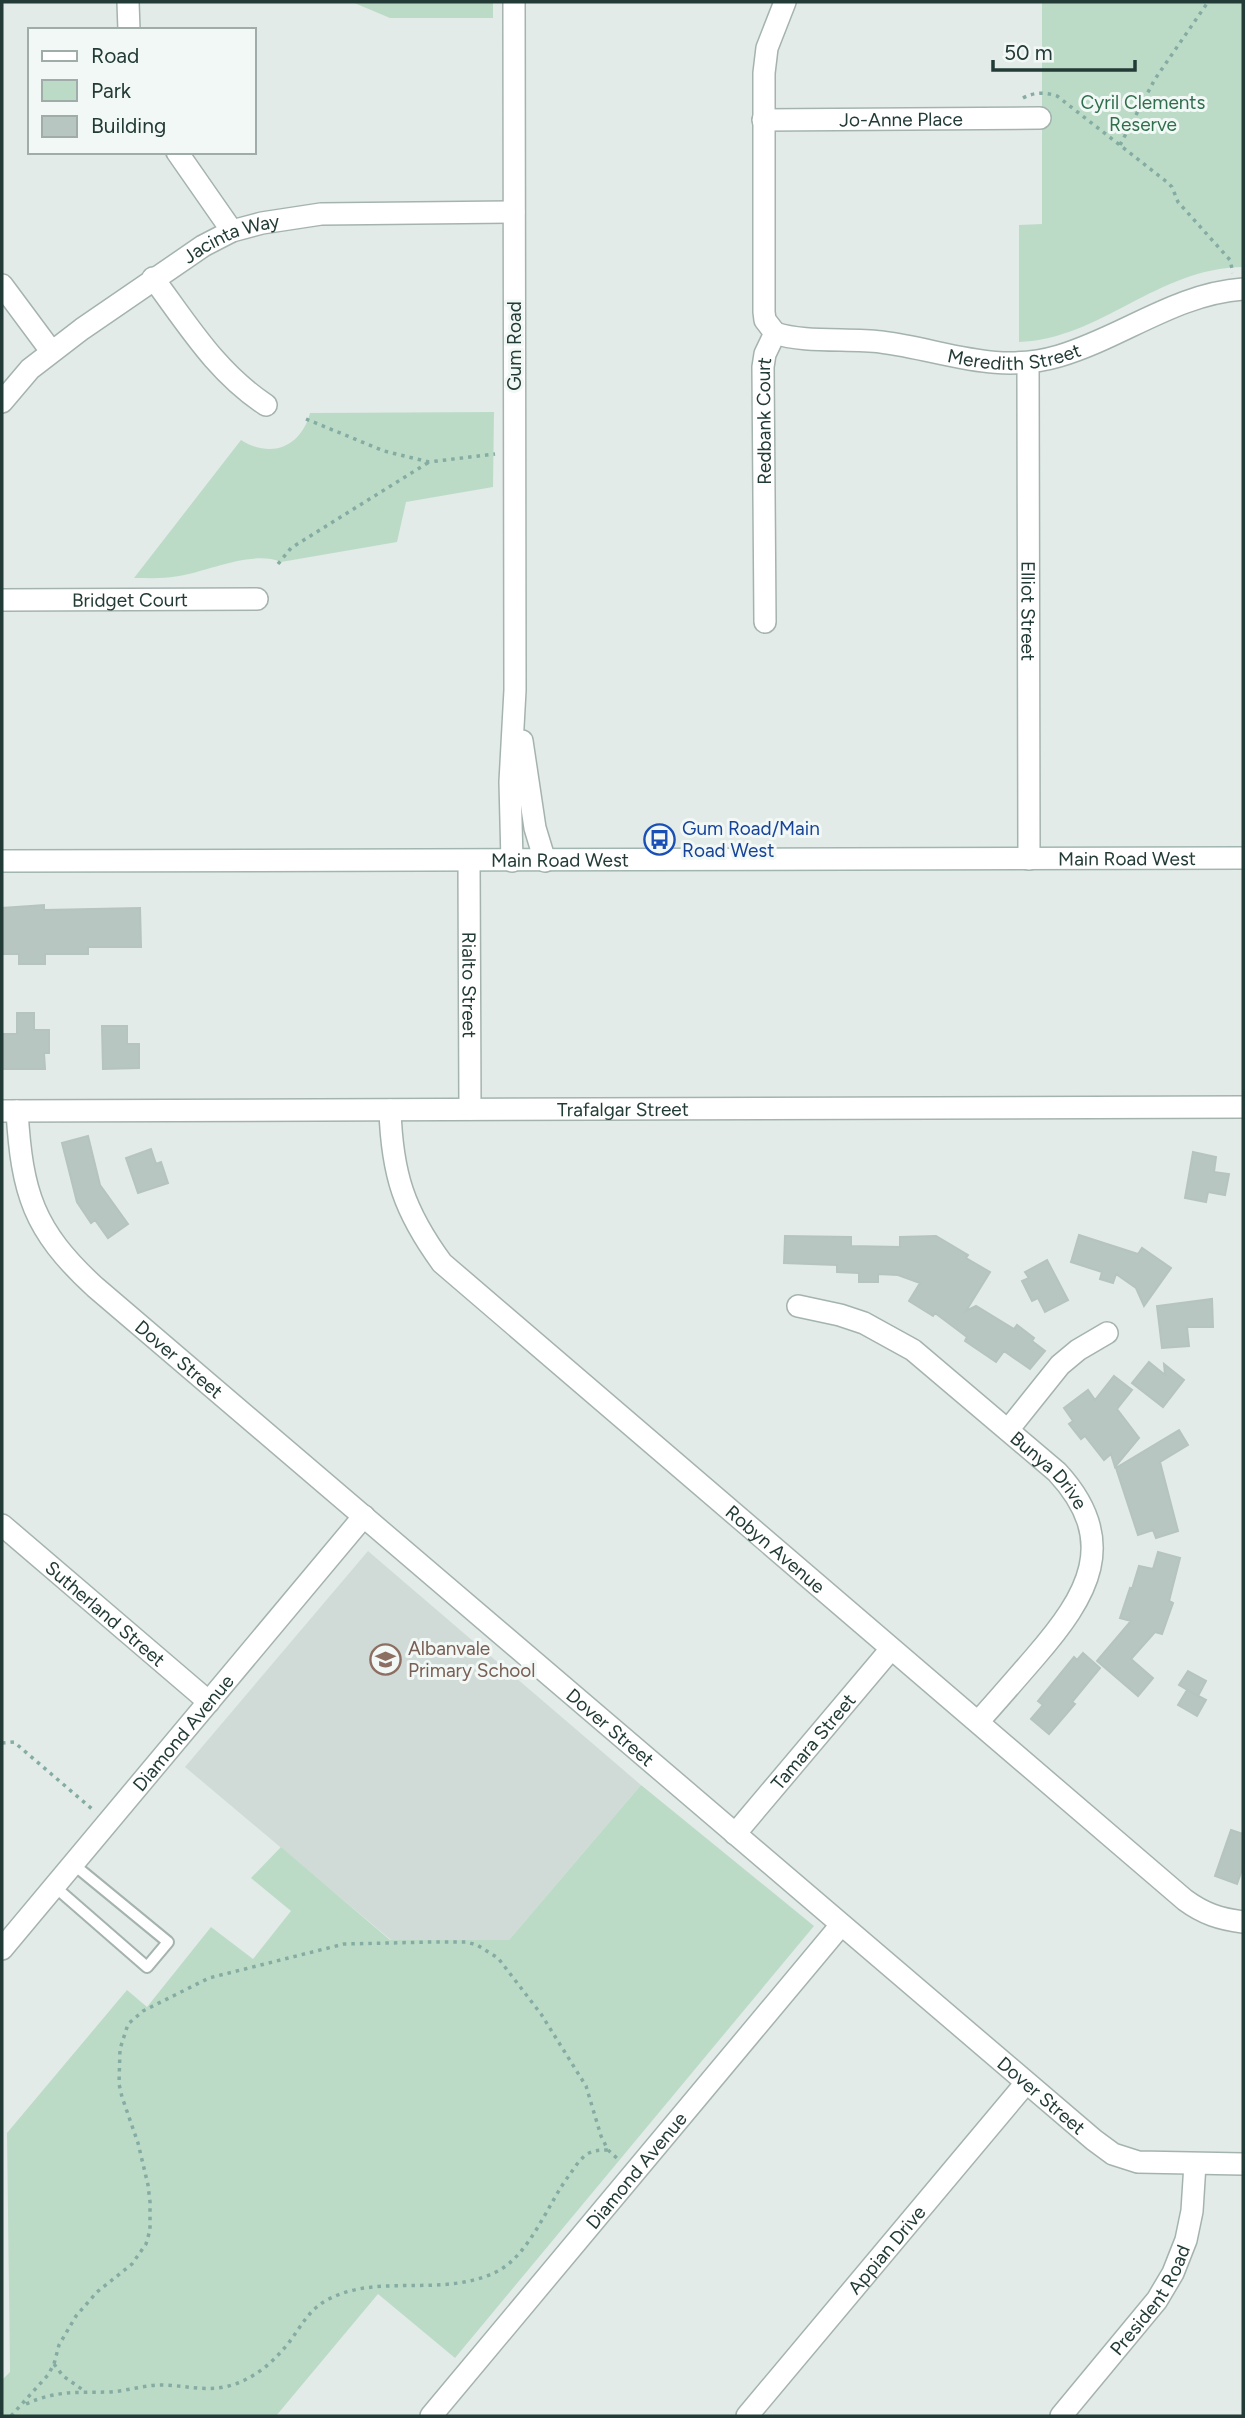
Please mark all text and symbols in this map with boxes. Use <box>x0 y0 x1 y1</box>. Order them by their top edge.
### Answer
legend <box>28 28 256 154</box>
scale bar <box>993 28 1135 72</box>
text: 50 m <box>1004 40 1053 65</box>
text: Road <box>91 43 139 68</box>
text: Park <box>91 78 132 103</box>
park label: Cyril Clements Reserve <box>1081 91 1206 136</box>
street label: Jo-Anne Place <box>839 108 963 131</box>
text: Building <box>91 113 166 138</box>
street label: Jacinta Way <box>178 210 281 269</box>
street label: Gum Road <box>503 301 526 391</box>
street label: Meredith Street <box>945 339 1084 375</box>
street label: Redbank Court <box>752 356 776 485</box>
street label: Elliot Street <box>1016 561 1040 661</box>
street label: Bridget Court <box>72 588 188 612</box>
place label: Gum Road/Main Road West <box>682 817 820 862</box>
bus stop icon: Gum Road/Main Road West <box>642 822 676 856</box>
street label: Main Road West <box>1058 847 1196 870</box>
street label: Main Road West <box>491 848 629 872</box>
street label: Rialto Street <box>457 932 481 1038</box>
street label: Trafalgar Street <box>557 1098 689 1121</box>
street label: Dover Street <box>130 1315 227 1403</box>
street label: Bunya Drive <box>1005 1427 1092 1513</box>
street label: Robyn Avenue <box>721 1500 830 1598</box>
street label: Sutherland Street <box>40 1556 170 1671</box>
place label: Albanvale Primary School <box>408 1637 536 1682</box>
school or university icon: Albanvale Primary School <box>368 1642 402 1676</box>
street label: Diamond Avenue <box>128 1670 239 1796</box>
street label: Dover Street <box>561 1684 659 1771</box>
street label: Tamara Street <box>766 1689 861 1795</box>
street label: Dover Street <box>993 2052 1090 2140</box>
street label: Diamond Avenue <box>581 2108 692 2234</box>
street label: Appian Drive <box>843 2201 930 2299</box>
street label: President Road <box>1105 2242 1195 2360</box>

